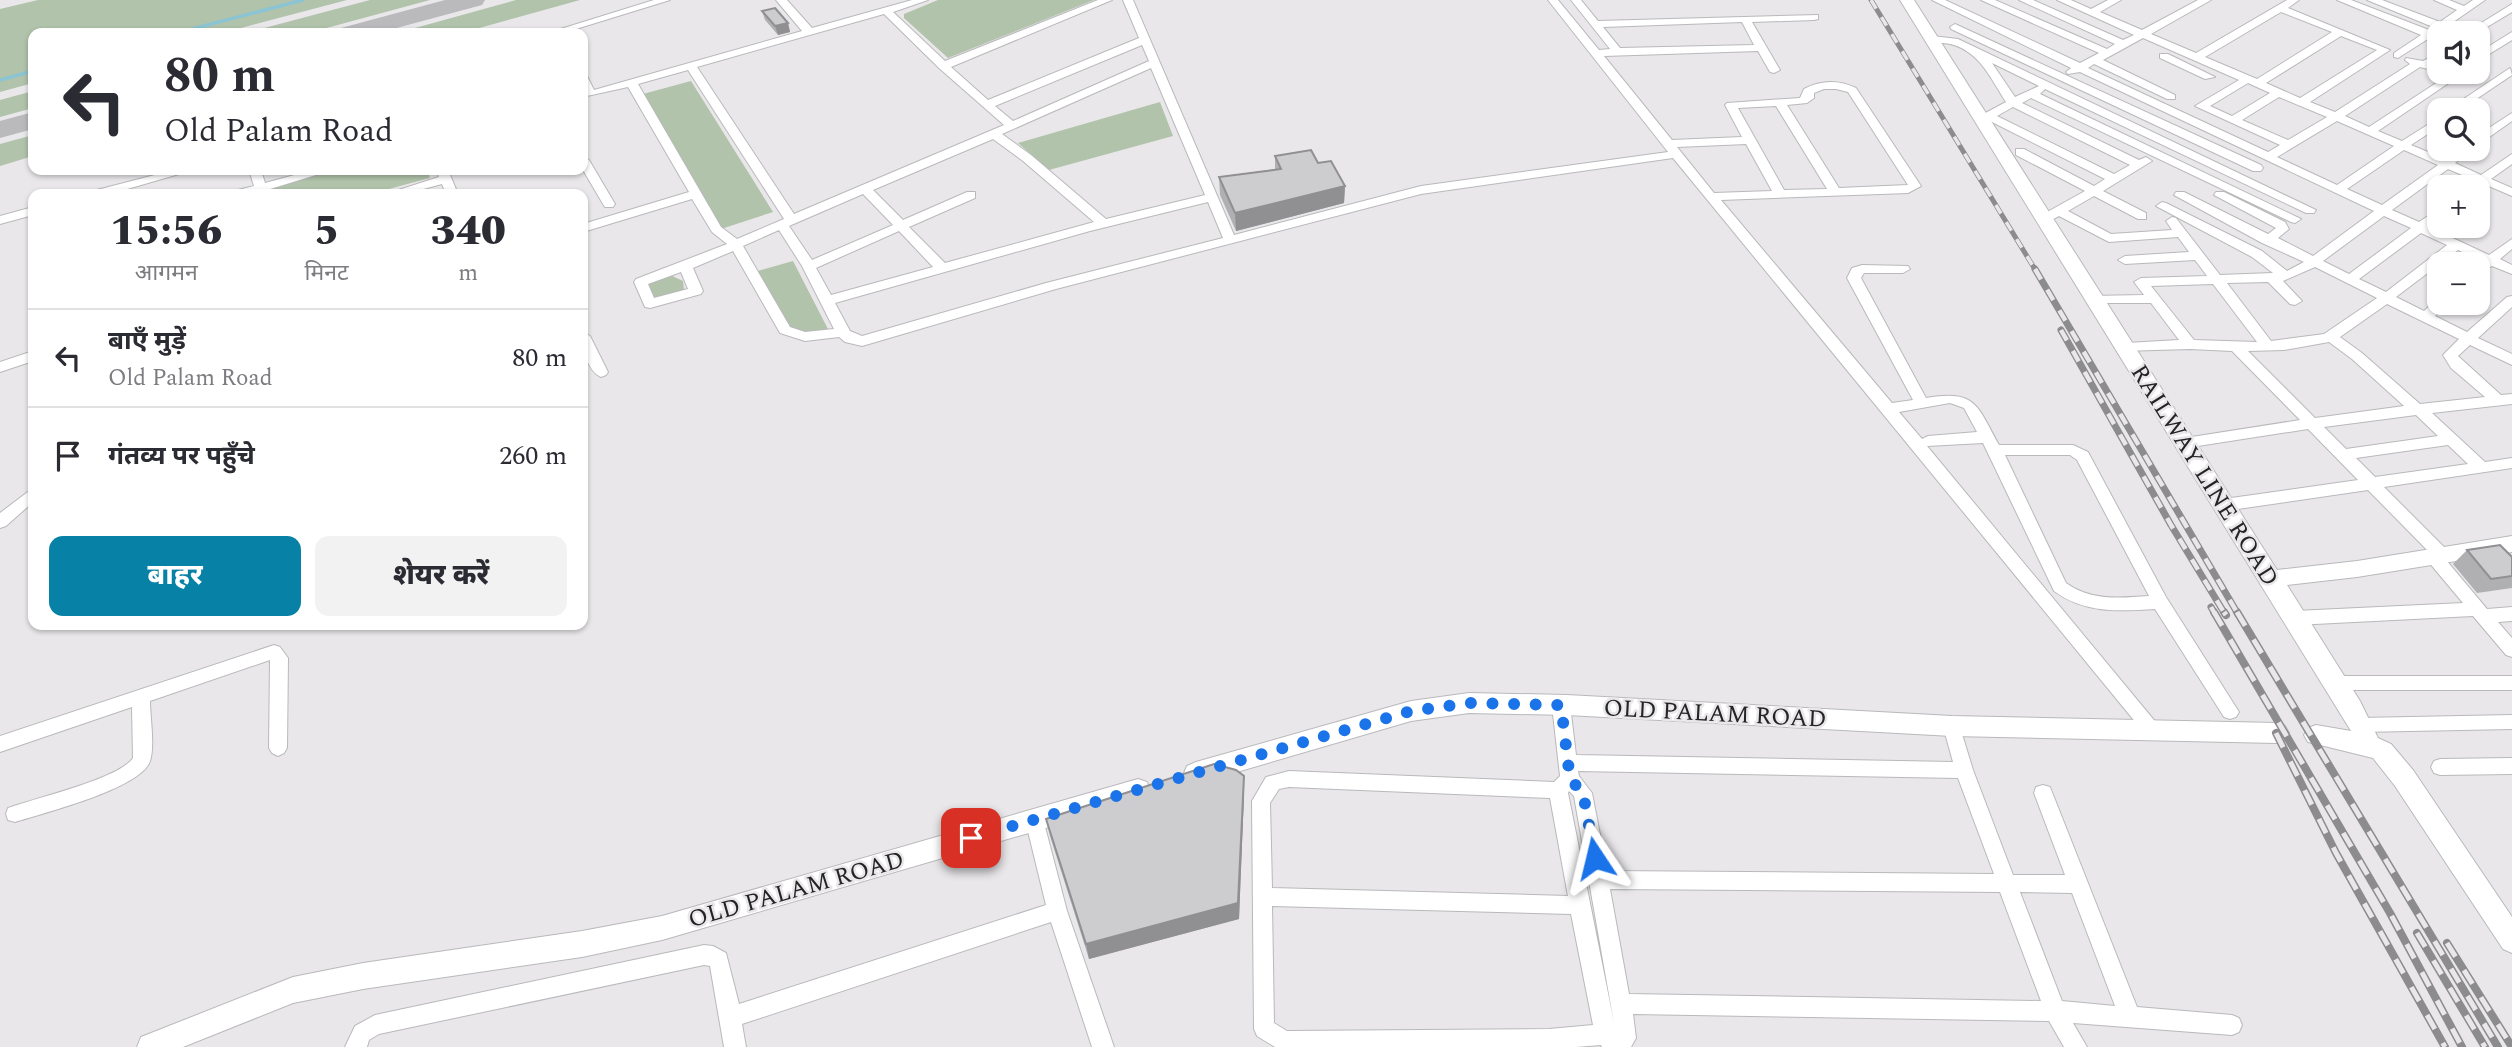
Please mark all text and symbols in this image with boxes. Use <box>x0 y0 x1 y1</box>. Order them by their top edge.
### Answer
map controls <box>2427 21 2490 315</box>
button: sound <box>2427 21 2490 84</box>
text: 80 m <box>164 39 275 114</box>
icon: left <box>49 56 140 147</box>
button: search <box>2427 98 2490 161</box>
text: Old Palam Road <box>164 107 393 156</box>
button: + <box>2427 175 2490 238</box>
text: 15:56 <box>110 200 223 263</box>
text: 5 <box>314 200 339 263</box>
text: 340 <box>430 200 506 263</box>
button: − <box>2427 252 2490 315</box>
text: आगमन <box>135 256 198 291</box>
text: मिनट <box>304 256 349 291</box>
text: m <box>458 256 478 291</box>
text: बाएँ मुड़ें <box>108 321 186 361</box>
text: 80 m <box>512 338 567 378</box>
icon: left <box>49 339 87 377</box>
street label: RAILWAY LINE ROAD <box>2121 358 2287 594</box>
text: Old Palam Road <box>108 361 273 396</box>
text: गंतव्य पर पहुँचे <box>108 436 255 476</box>
text: 260 m <box>499 436 567 476</box>
icon: arrive <box>49 437 87 475</box>
button: बाहर <box>49 536 301 616</box>
button: शेयर करें <box>315 536 567 616</box>
street label: OLD PALAM ROAD <box>1603 690 1827 738</box>
pin <box>941 808 1001 868</box>
icon: arrive <box>952 819 990 857</box>
position arrow <box>1558 821 1632 895</box>
street label: OLD PALAM ROAD <box>684 842 908 938</box>

